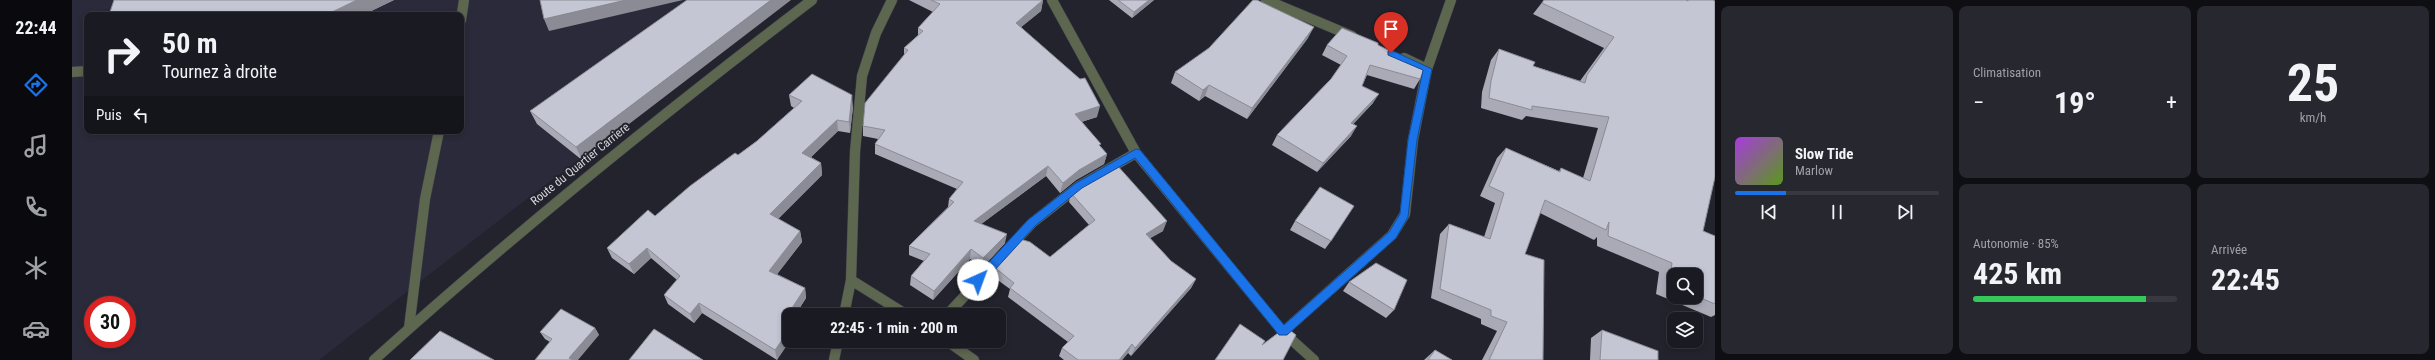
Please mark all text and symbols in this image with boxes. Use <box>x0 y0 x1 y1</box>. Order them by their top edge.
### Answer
pin <box>1374 12 1408 53</box>
text: 22:44 <box>15 17 57 38</box>
icon: arrive <box>1380 18 1402 40</box>
text: 50 m <box>162 27 218 60</box>
icon: right <box>96 28 148 80</box>
text: 25 <box>2287 53 2339 114</box>
text: Tournez à droite <box>162 61 277 82</box>
text: Climatisation <box>1973 65 2041 80</box>
icon: directions <box>22 71 50 99</box>
text: 19° <box>2054 85 2096 120</box>
text: − <box>1973 90 1984 115</box>
text: + <box>2166 90 2177 115</box>
icon: left <box>130 104 152 126</box>
text: Puis <box>96 106 122 124</box>
text: km/h <box>2300 110 2326 125</box>
street label: Route du Quartier Carriere <box>528 120 633 208</box>
icon: music <box>22 132 50 160</box>
text: Slow Tide <box>1795 145 1853 163</box>
text: Marlow <box>1795 163 1833 178</box>
icon: phone <box>22 193 50 221</box>
icon: previous <box>1758 201 1780 223</box>
icon: pause <box>1826 201 1848 223</box>
icon: next <box>1894 201 1916 223</box>
text: Autonomie · 85% <box>1973 236 2059 251</box>
text: Arrivée <box>2211 242 2247 257</box>
icon: climate <box>22 254 50 282</box>
text: 425 km <box>1973 256 2062 291</box>
position arrow <box>957 259 999 301</box>
text: 22:45 <box>2211 262 2280 297</box>
map controls <box>1667 268 1703 348</box>
button: search <box>1667 268 1703 304</box>
speed limit sign: 30 <box>84 296 136 348</box>
button: layers <box>1667 312 1703 348</box>
icon: car <box>22 315 50 343</box>
text: 22:45 · 1 min · 200 m <box>830 319 958 337</box>

